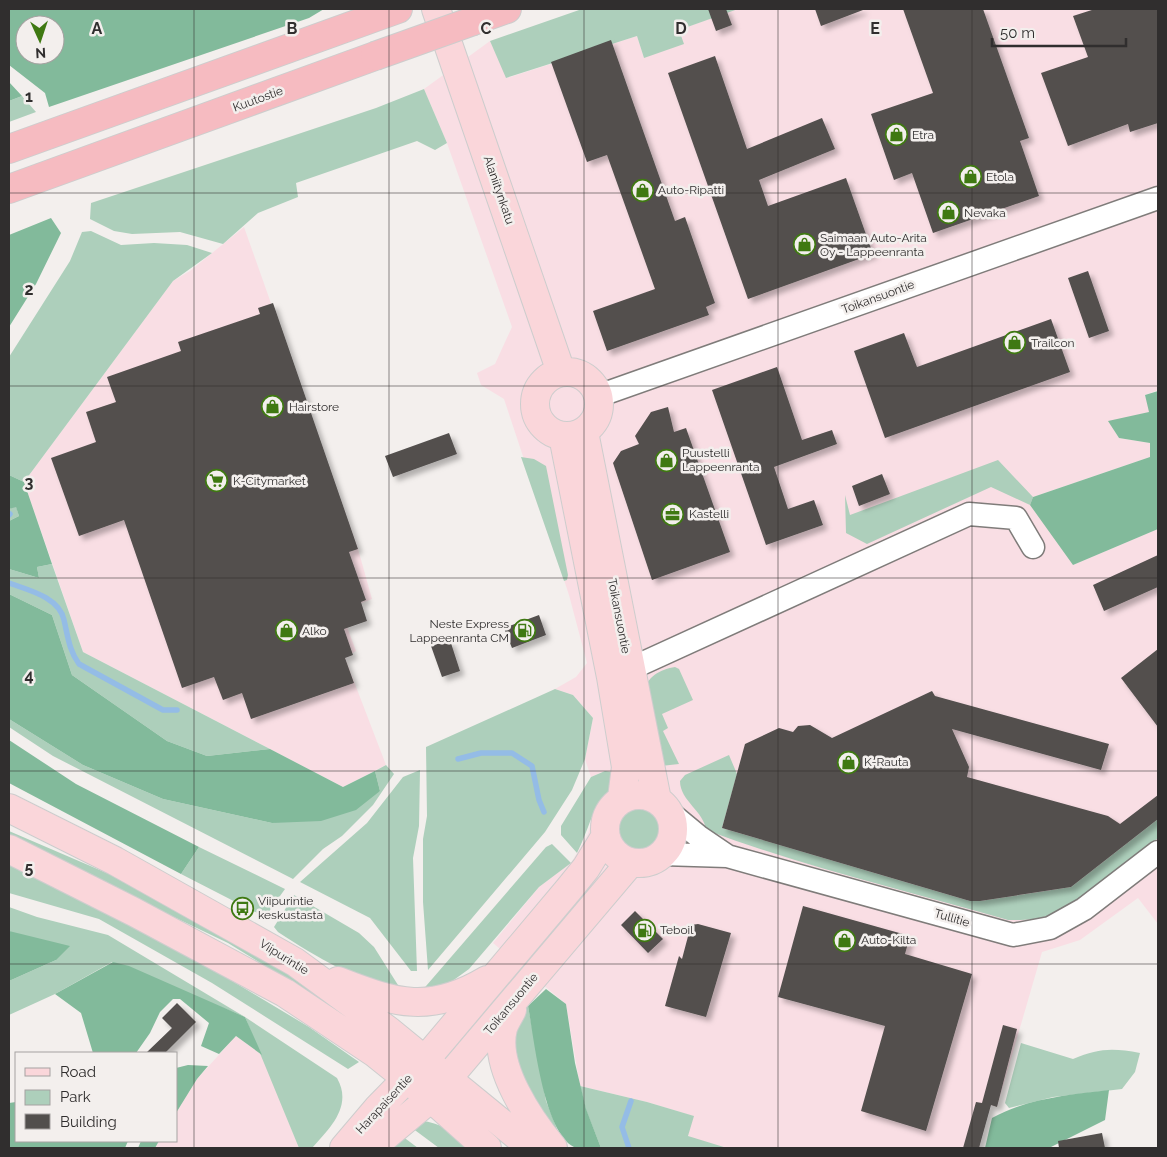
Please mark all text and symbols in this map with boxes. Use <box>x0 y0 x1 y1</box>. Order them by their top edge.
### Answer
north arrow <box>15 15 65 65</box>
scale bar <box>992 15 1126 47</box>
text: A <box>92 19 103 38</box>
text: B <box>287 19 298 38</box>
text: C <box>481 19 492 38</box>
text: D <box>675 19 687 38</box>
text: E <box>870 19 880 38</box>
text: 50 m <box>1000 24 1035 42</box>
text: N <box>35 45 46 61</box>
street label: Kuutostie <box>231 83 285 115</box>
text: 1 <box>25 87 33 106</box>
shop icon: Etra <box>884 123 908 147</box>
place label: Etra <box>912 128 934 142</box>
street label: Alaniitynkatu <box>481 154 517 226</box>
shop icon: Etola <box>958 165 982 189</box>
place label: Etola <box>986 170 1014 184</box>
shop icon: Auto-Ripatti <box>630 178 654 202</box>
place label: Auto-Ripatti <box>658 183 724 197</box>
shop icon: Nevaka <box>936 201 960 225</box>
place label: Nevaka <box>964 206 1006 220</box>
place label: Saimaan Auto-Arita Oy - Lappeenranta <box>820 231 927 259</box>
shop icon: Saimaan Auto-Arita Oy - Lappeenranta <box>792 233 816 257</box>
street label: Toikansuontie <box>840 277 916 317</box>
text: 2 <box>24 280 34 299</box>
shop icon: Trailcon <box>1003 331 1027 355</box>
place label: Trailcon <box>1031 336 1075 350</box>
shop icon: Hairstore <box>261 395 285 419</box>
place label: Hairstore <box>289 400 339 414</box>
place label: Puustelli Lappeenranta <box>682 446 760 474</box>
shop icon: Puustelli Lappeenranta <box>654 448 678 472</box>
supermarket icon: K-Citymarket <box>205 469 229 493</box>
text: 3 <box>25 473 34 492</box>
place label: K-Citymarket <box>233 474 306 488</box>
office icon: Kastelli <box>661 502 685 526</box>
place label: Kastelli <box>689 507 729 521</box>
street label: Toikansuontie <box>605 577 633 655</box>
place label: Neste Express Lappeenranta CM <box>410 617 509 645</box>
shop icon: Alko <box>274 619 298 643</box>
fuel station icon: Neste Express Lappeenranta CM <box>513 619 537 643</box>
place label: Alko <box>302 624 327 638</box>
text: 4 <box>24 666 34 685</box>
shop icon: K-Rauta <box>836 750 860 774</box>
place label: K-Rauta <box>864 755 909 769</box>
text: 5 <box>25 858 34 877</box>
place label: Viipurintie keskustasta <box>258 894 323 922</box>
bus stop icon: Viipurintie keskustasta <box>230 896 254 920</box>
street label: Tullitie <box>933 906 971 930</box>
fuel station icon: Teboil <box>632 918 656 942</box>
place label: Teboil <box>660 923 694 937</box>
shop icon: Auto-Kilta <box>833 928 857 952</box>
place label: Auto-Kilta <box>861 933 916 947</box>
street label: Viipurintie <box>257 936 311 978</box>
street label: Toikansuontie <box>481 970 541 1038</box>
legend <box>15 1052 178 1142</box>
text: Road <box>60 1063 96 1081</box>
street label: Harapaisentie <box>353 1071 415 1137</box>
text: Park <box>60 1088 91 1106</box>
text: Building <box>60 1113 117 1131</box>

